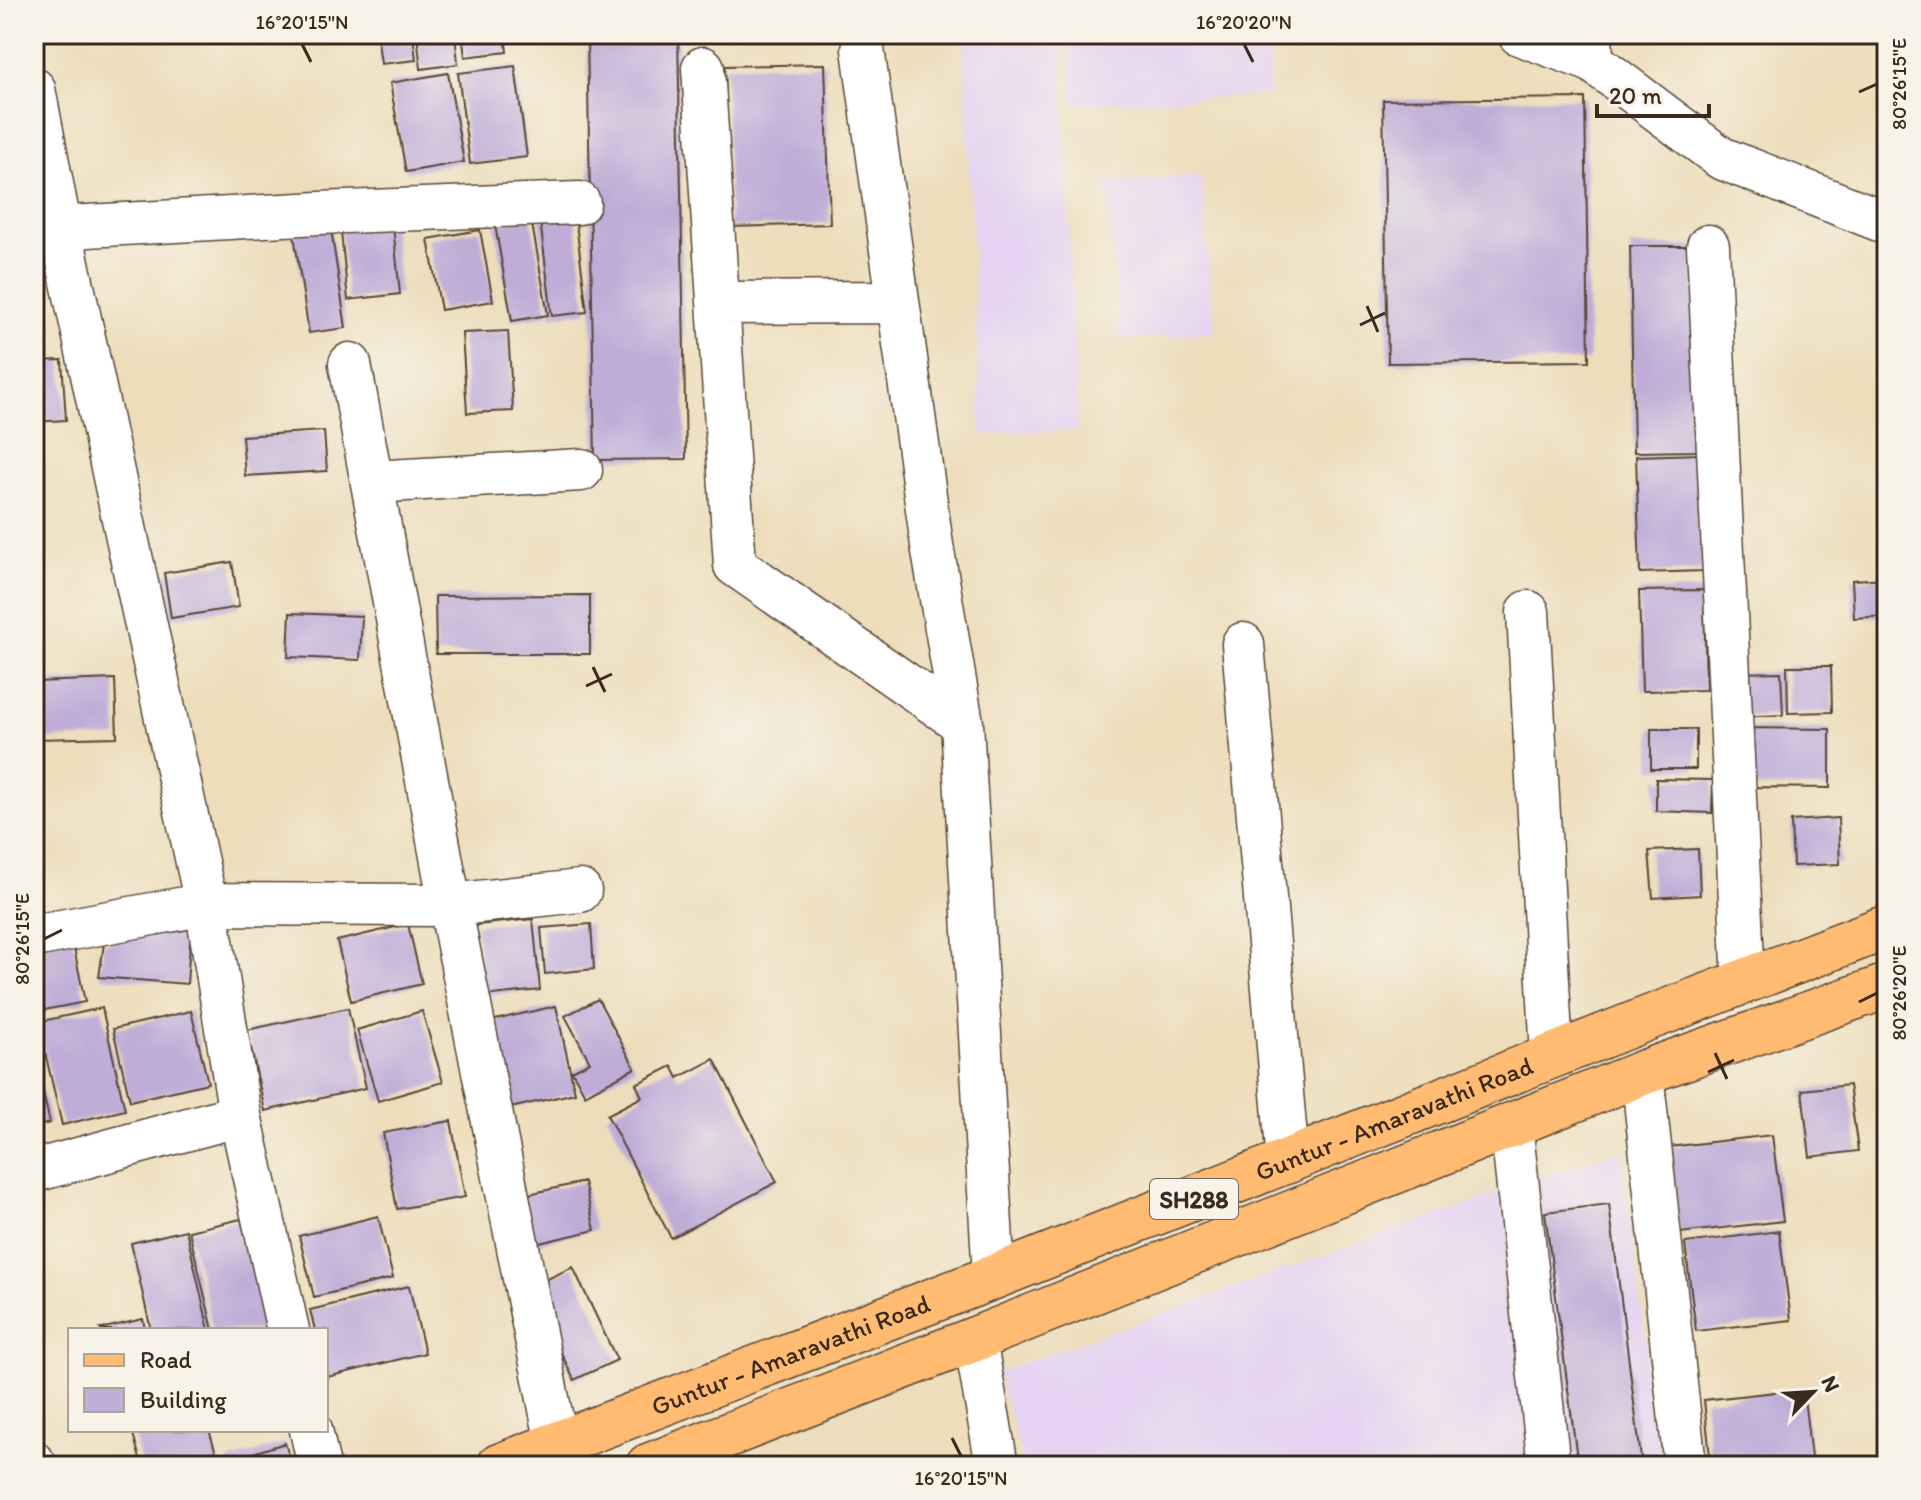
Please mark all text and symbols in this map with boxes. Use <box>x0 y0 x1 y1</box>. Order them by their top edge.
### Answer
text: 16°20'15"N <box>256 10 348 34</box>
text: 16°20'20"N <box>1196 10 1292 34</box>
text: 80°26'15"E <box>1887 38 1911 130</box>
scale bar <box>1597 68 1709 118</box>
text: 20 m <box>1609 81 1662 110</box>
text: 80°26'15"E <box>10 893 34 985</box>
text: 80°26'20"E <box>1887 945 1911 1041</box>
street label: Guntur - Amaravathi Road <box>1251 1049 1537 1188</box>
road number: SH288 <box>1150 1179 1238 1219</box>
street label: Guntur - Amaravathi Road <box>647 1287 934 1422</box>
legend <box>68 1328 328 1432</box>
text: Road <box>140 1345 192 1374</box>
north arrow <box>1773 1352 1853 1432</box>
text: N <box>1815 1371 1846 1396</box>
text: Building <box>140 1385 227 1414</box>
text: 16°20'15"N <box>915 1466 1007 1490</box>

